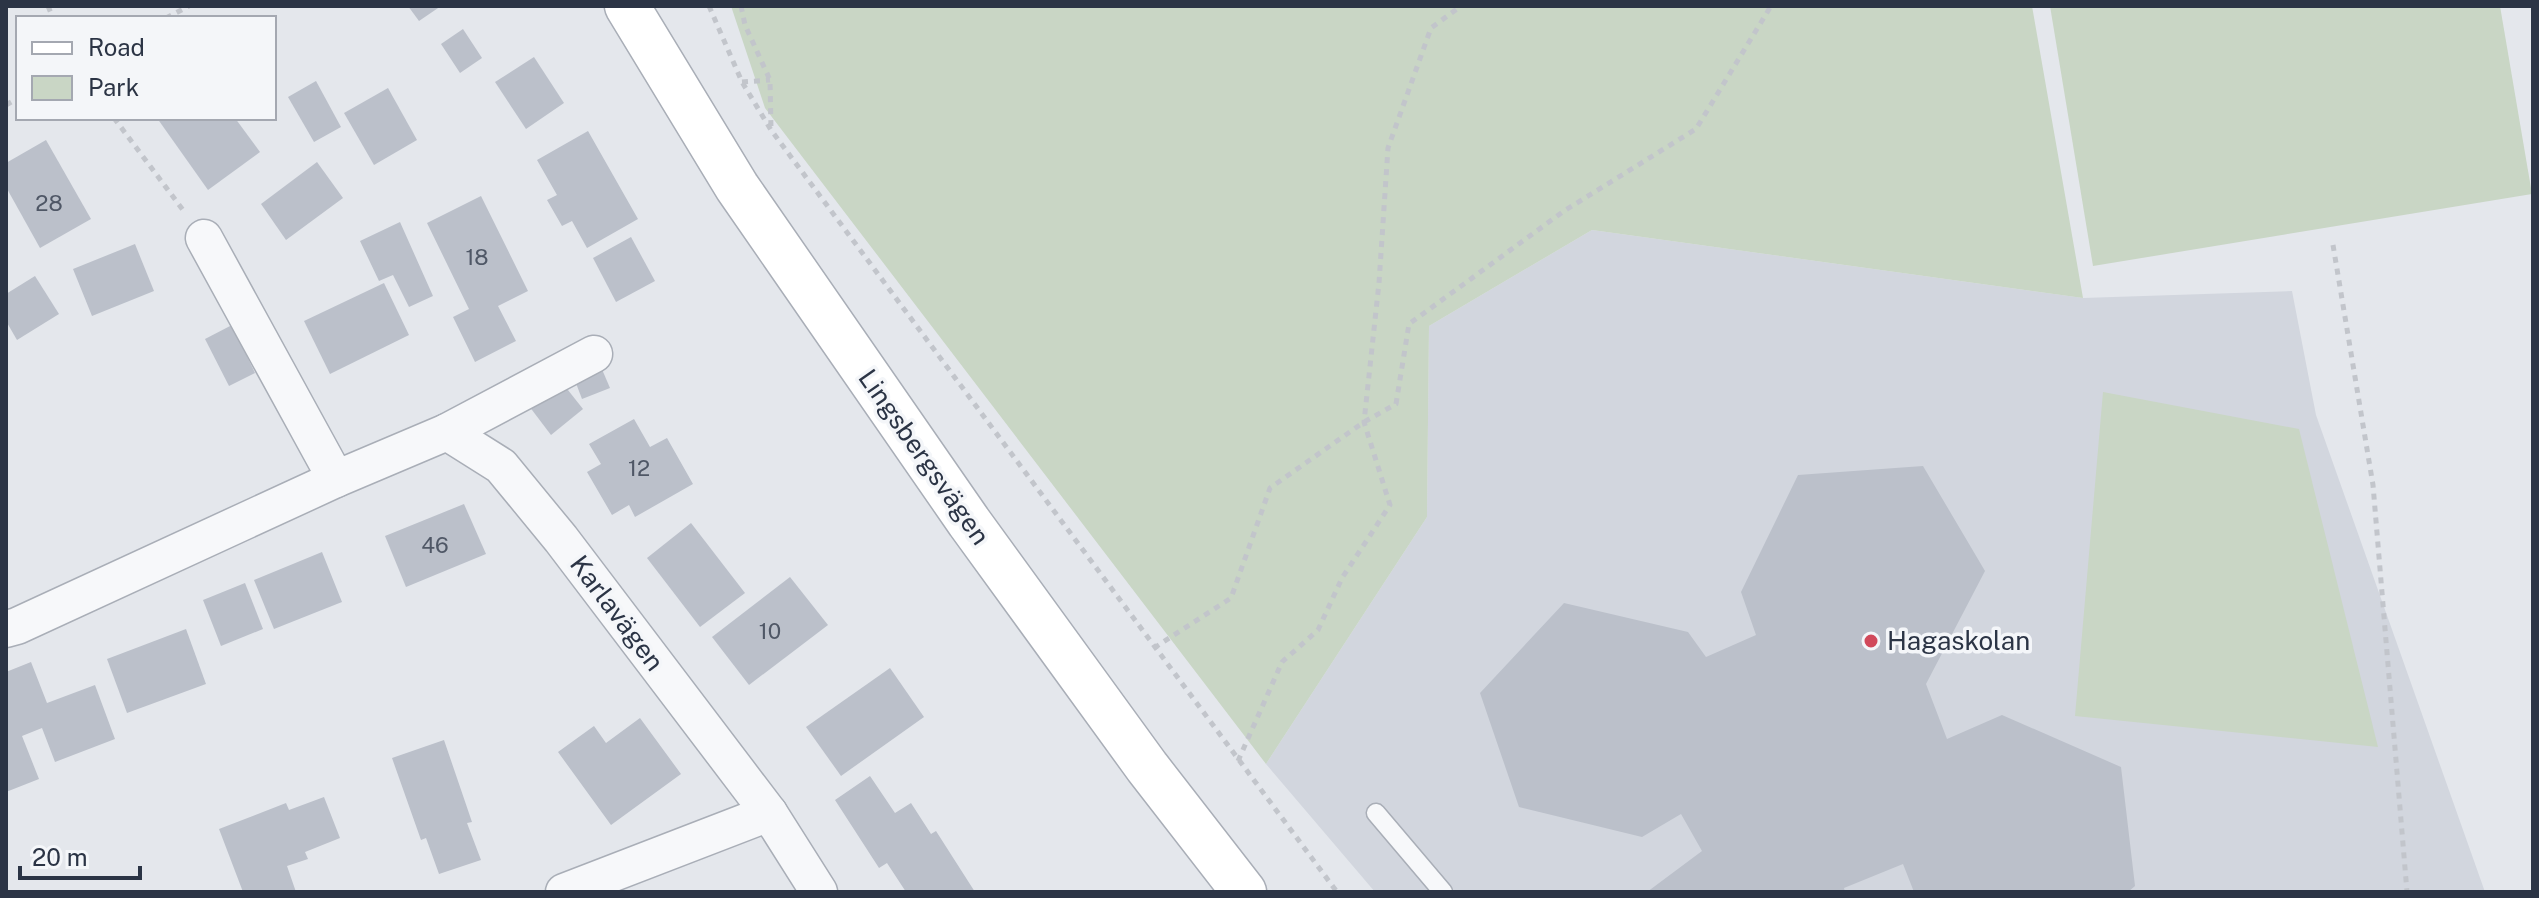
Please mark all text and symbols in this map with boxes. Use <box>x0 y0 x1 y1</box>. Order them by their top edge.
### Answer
legend <box>16 16 276 120</box>
text: Road <box>88 33 145 61</box>
text: Park <box>88 73 139 101</box>
house number: 28 <box>35 190 63 216</box>
house number: 18 <box>465 244 489 270</box>
street label: Lingsbergsvägen <box>852 363 996 550</box>
house number: 12 <box>628 455 650 481</box>
house number: 46 <box>421 532 449 558</box>
street label: Karlavägen <box>564 549 671 677</box>
house number: 10 <box>759 618 781 644</box>
place label: Hagaskolan <box>1887 625 2030 656</box>
marker: Hagaskolan <box>1862 632 1880 650</box>
scale bar <box>20 830 140 880</box>
text: 20 m <box>32 843 88 871</box>

